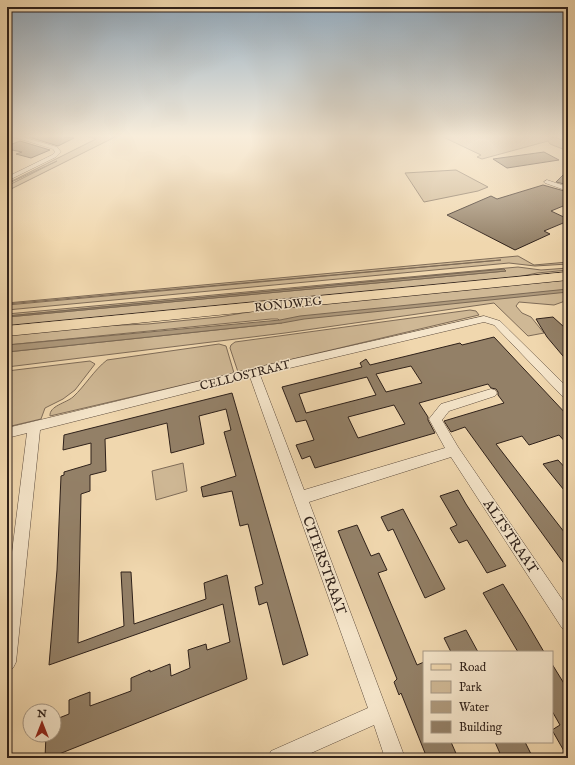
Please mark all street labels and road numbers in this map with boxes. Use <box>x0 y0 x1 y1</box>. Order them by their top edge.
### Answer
street label: RONDWEG <box>254 293 323 316</box>
street label: CELLOSTRAAT <box>198 357 292 394</box>
street label: ALTSTRAAT <box>478 495 542 578</box>
street label: CITERSTRAAT <box>298 514 350 618</box>

